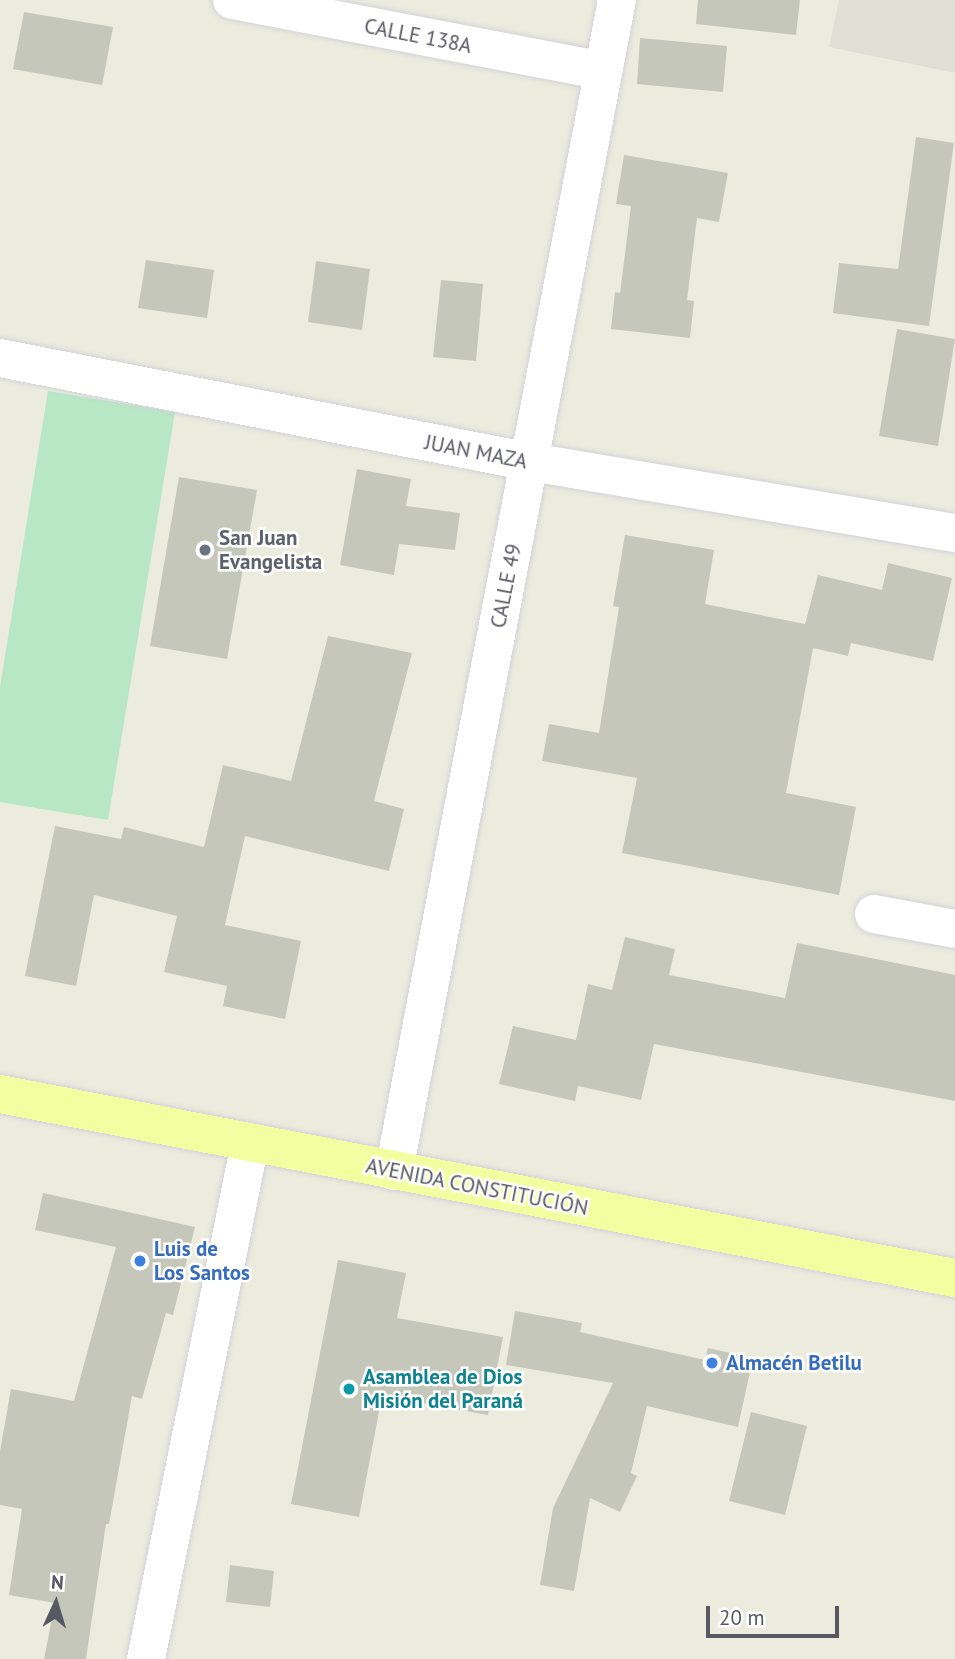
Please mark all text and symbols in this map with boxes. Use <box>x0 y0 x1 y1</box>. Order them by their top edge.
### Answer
street label: CALLE 138A <box>362 13 474 59</box>
street label: JUAN MAZA <box>423 430 529 474</box>
place label: San Juan Evangelista <box>219 525 322 575</box>
marker: San Juan Evangelista <box>197 542 213 558</box>
street label: CALLE 49 <box>486 542 526 630</box>
street label: AVENIDA CONSTITUCIÓN <box>363 1153 591 1221</box>
place label: Luis de Los Santos <box>154 1236 250 1286</box>
marker: Luis de Los Santos <box>132 1253 148 1269</box>
place label: Almacén Betilu <box>726 1350 862 1376</box>
marker: Almacén Betilu <box>704 1355 720 1371</box>
place label: Asamblea de Dios Misión del Paraná <box>363 1364 523 1414</box>
marker: Asamblea de Dios Misión del Paraná <box>341 1381 357 1397</box>
north arrow <box>21 1568 91 1638</box>
text: N <box>50 1570 65 1594</box>
scale bar <box>710 1592 843 1636</box>
text: 20 m <box>719 1604 765 1631</box>

